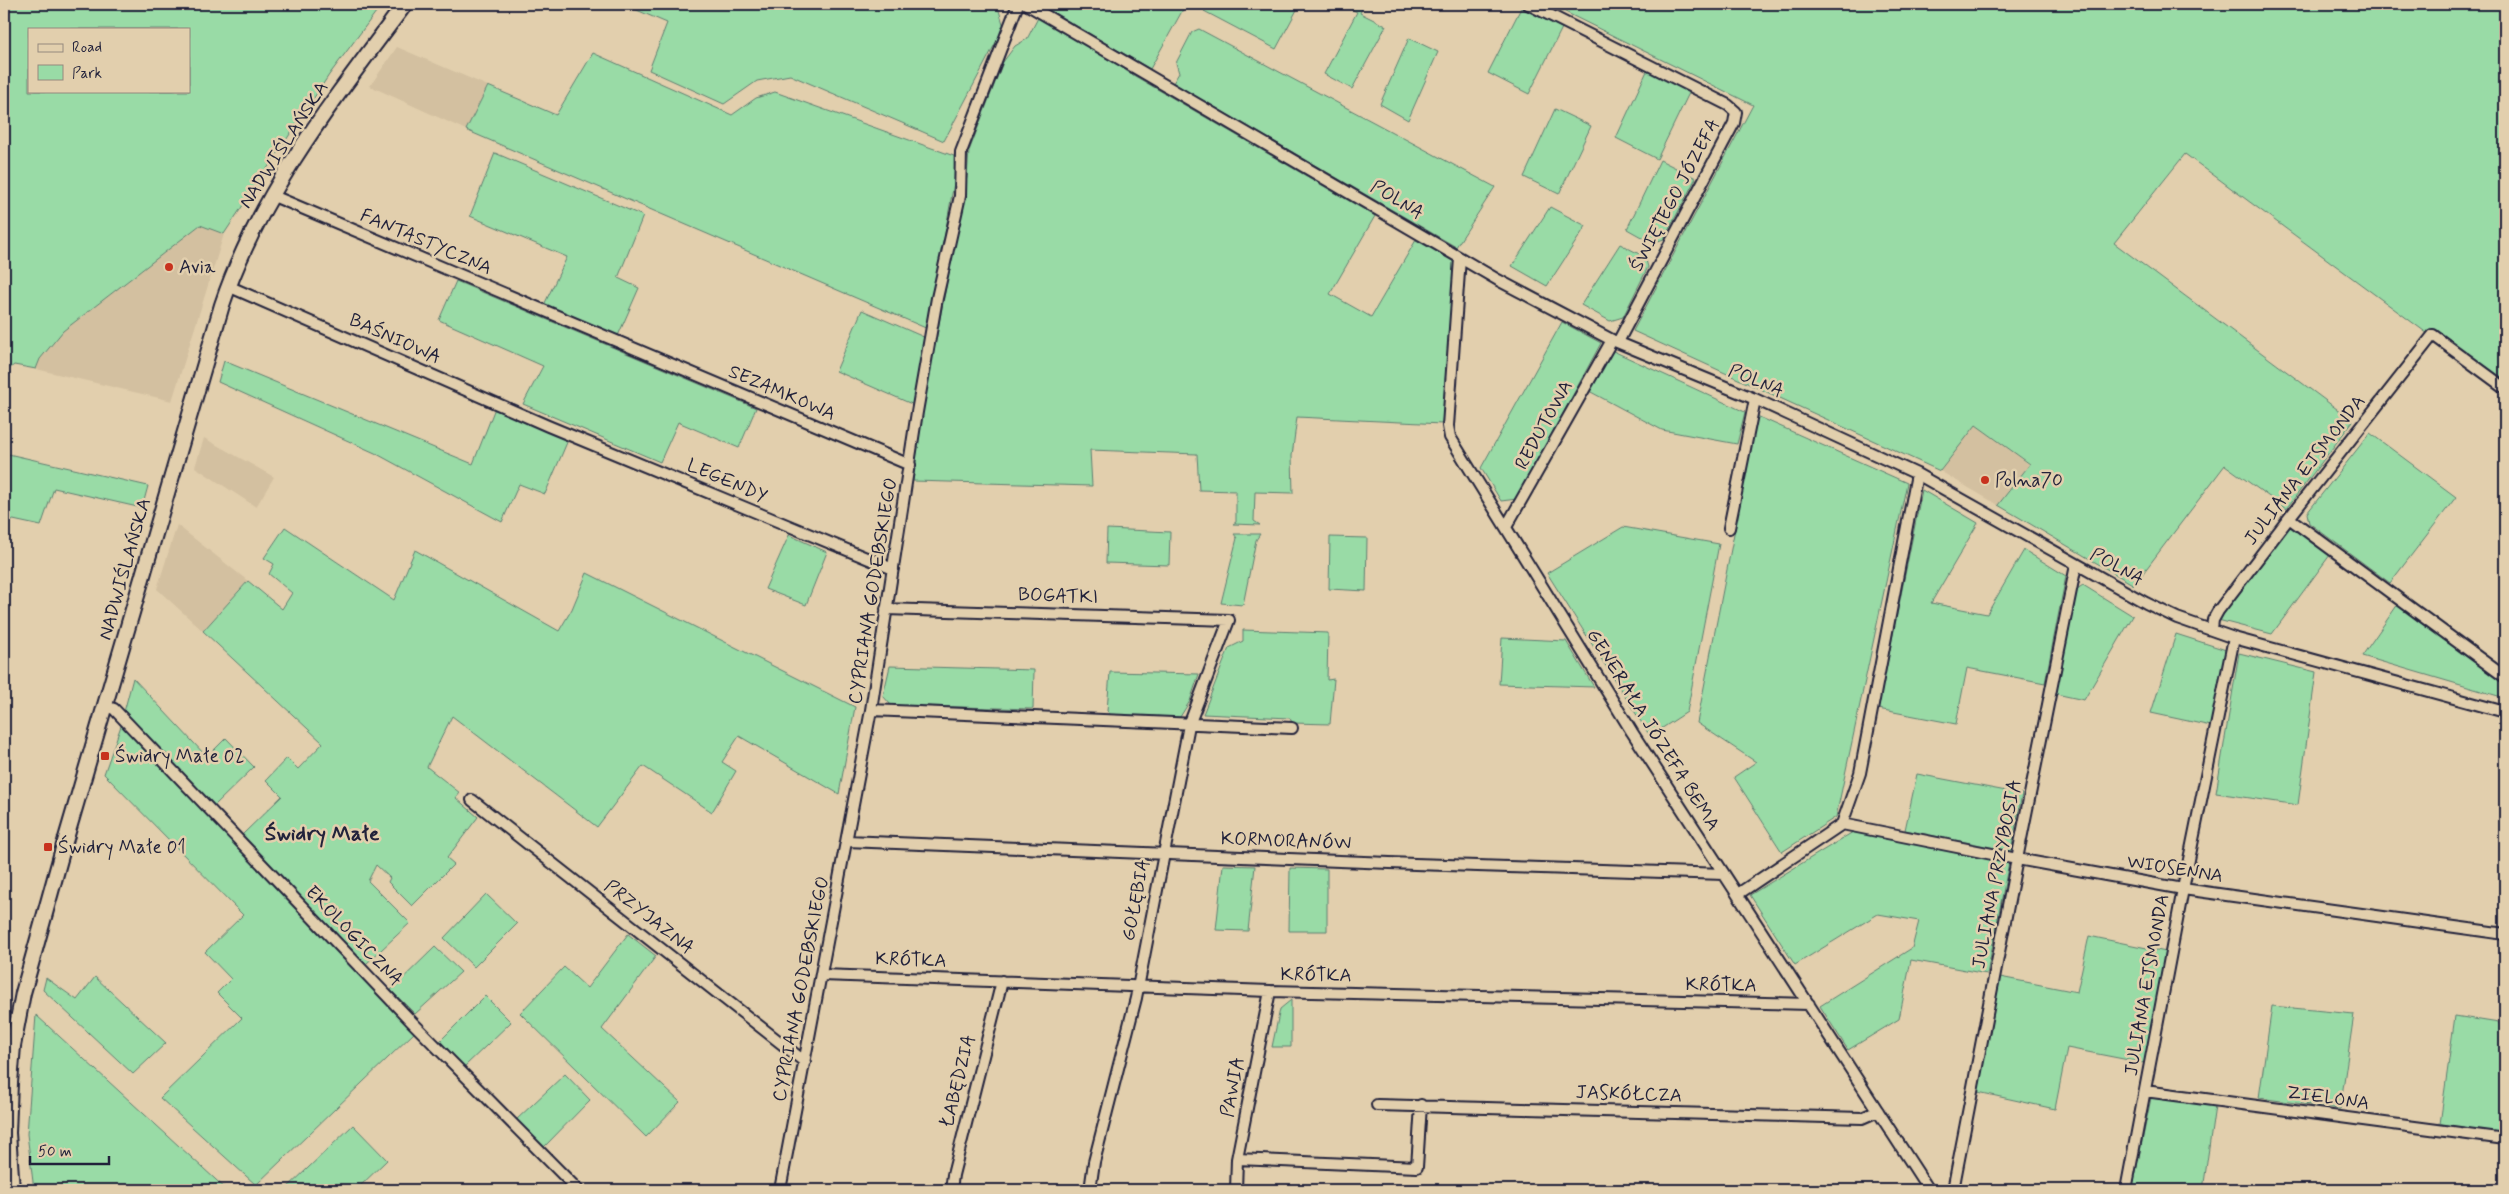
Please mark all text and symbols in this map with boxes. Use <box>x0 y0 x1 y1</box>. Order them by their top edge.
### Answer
legend <box>28 28 190 92</box>
text: Road <box>72 38 102 58</box>
text: Park <box>72 64 102 84</box>
street label: NADWIŚLAŃSKA <box>233 76 334 213</box>
street label: ŚWIĘTEGO JÓZEFA <box>1623 114 1726 276</box>
street label: POLNA <box>1366 174 1428 226</box>
street label: FANTASTYCZNA <box>356 203 496 281</box>
place label: Avia <box>179 255 216 280</box>
marker: Avia <box>163 261 175 273</box>
street label: BAŚNIOWA <box>345 307 445 370</box>
street label: POLNA <box>1725 358 1787 404</box>
street label: SEZAMKOWA <box>725 359 839 427</box>
street label: REDUTOWA <box>1509 376 1579 474</box>
street label: JULIANA EJSMONDA <box>2238 390 2372 550</box>
street label: LEGENDY <box>683 453 771 509</box>
place label: Polna70 <box>1995 468 2063 493</box>
marker: Polna70 <box>1979 474 1991 486</box>
street label: CYPRIANA GODEBSKIEGO <box>843 476 903 706</box>
street label: NADWIŚLAŃSKA <box>92 495 157 643</box>
street label: POLNA <box>2086 542 2148 592</box>
street label: BOGATKI <box>1017 582 1099 610</box>
street label: GENERAŁA JÓZEFA BEMA <box>1580 624 1726 836</box>
place label: Świdry Małe 02 <box>115 743 245 770</box>
marker: Świdry Małe 02 <box>99 750 111 762</box>
street label: JULIANA PRZYBOSIA <box>1966 777 2028 971</box>
district label: Świdry Małe <box>265 820 380 848</box>
street label: KORMORANÓW <box>1220 826 1352 856</box>
place label: Świdry Małe 01 <box>58 834 186 861</box>
marker: Świdry Małe 01 <box>42 841 54 853</box>
street label: WIOSENNA <box>2125 849 2225 889</box>
street label: GOŁĘBIA <box>1116 857 1156 943</box>
street label: PRZYJAZNA <box>599 874 699 960</box>
street label: CYPRIANA GODEBSKIEGO <box>767 874 835 1104</box>
street label: EKOLOGICZNA <box>300 880 408 992</box>
street label: JULIANA EJSMONDA <box>2119 892 2175 1078</box>
street label: KRÓTKA <box>875 946 947 974</box>
street label: KRÓTKA <box>1280 962 1352 988</box>
street label: KRÓTKA <box>1685 972 1757 998</box>
street label: ŁABĘDZIA <box>934 1032 982 1130</box>
street label: PAWIA <box>1215 1055 1251 1119</box>
street label: JASKÓŁCZA <box>1575 1080 1683 1108</box>
street label: ZIELONA <box>2285 1080 2371 1116</box>
scale bar <box>30 1134 109 1166</box>
text: 50 m <box>38 1142 72 1162</box>

